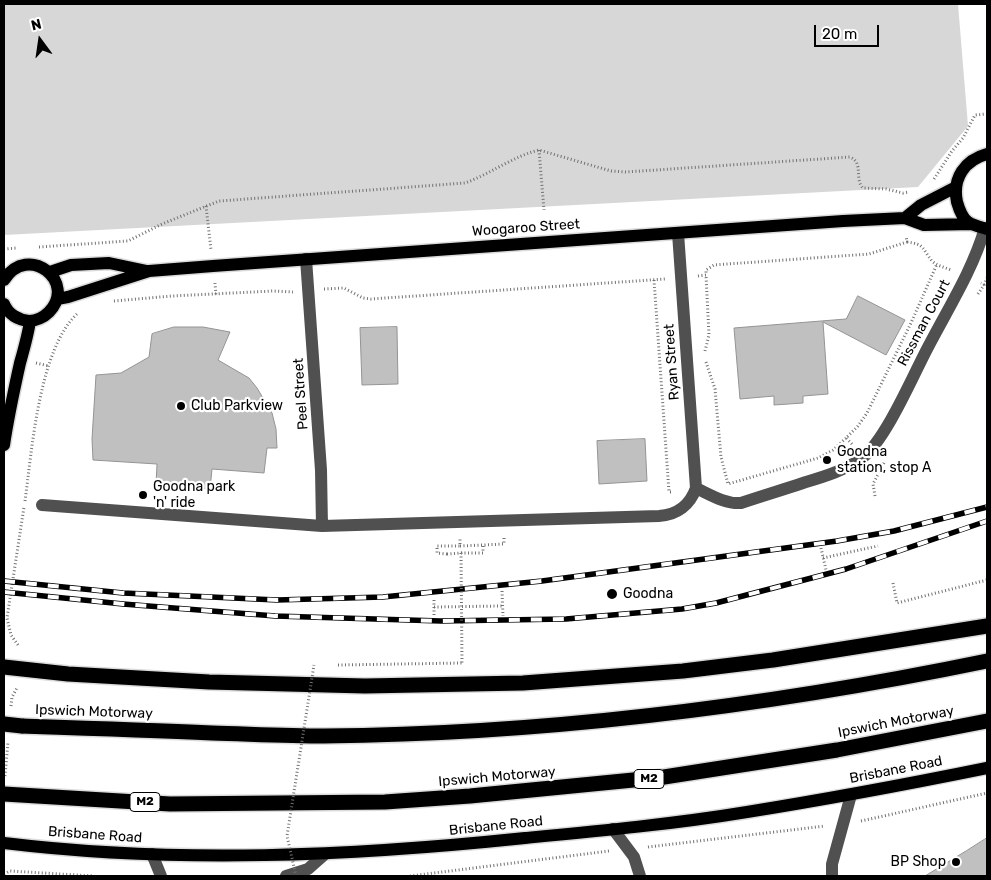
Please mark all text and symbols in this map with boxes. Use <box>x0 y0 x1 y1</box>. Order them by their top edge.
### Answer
north arrow <box>15 15 65 65</box>
text: N <box>29 15 43 34</box>
scale bar <box>816 15 881 47</box>
text: 20 m <box>822 25 857 43</box>
street label: Woogaroo Street <box>471 216 581 240</box>
street label: Rissman Court <box>894 277 954 369</box>
street label: Ryan Street <box>661 323 683 401</box>
street label: Peel Street <box>290 358 312 430</box>
place label: Club Parkview <box>191 398 283 414</box>
marker: Club Parkview <box>175 400 187 412</box>
place label: Goodna station, stop A <box>837 444 931 477</box>
marker: Goodna station, stop A <box>821 454 833 466</box>
place label: Goodna park 'n' ride <box>153 479 235 512</box>
marker: Goodna park 'n' ride <box>137 489 149 501</box>
place label: Goodna <box>623 586 673 602</box>
marker: Goodna <box>605 587 619 601</box>
street label: Ipswich Motorway <box>35 702 153 722</box>
street label: Ipswich Motorway <box>837 703 955 741</box>
street label: Brisbane Road <box>848 753 944 787</box>
street label: Ipswich Motorway <box>438 764 556 790</box>
road number: M2 <box>634 770 664 789</box>
road number: M2 <box>130 792 160 812</box>
street label: Brisbane Road <box>448 813 544 839</box>
street label: Brisbane Road <box>47 823 143 847</box>
place label: BP Shop <box>891 854 946 870</box>
marker: BP Shop <box>950 856 962 868</box>

